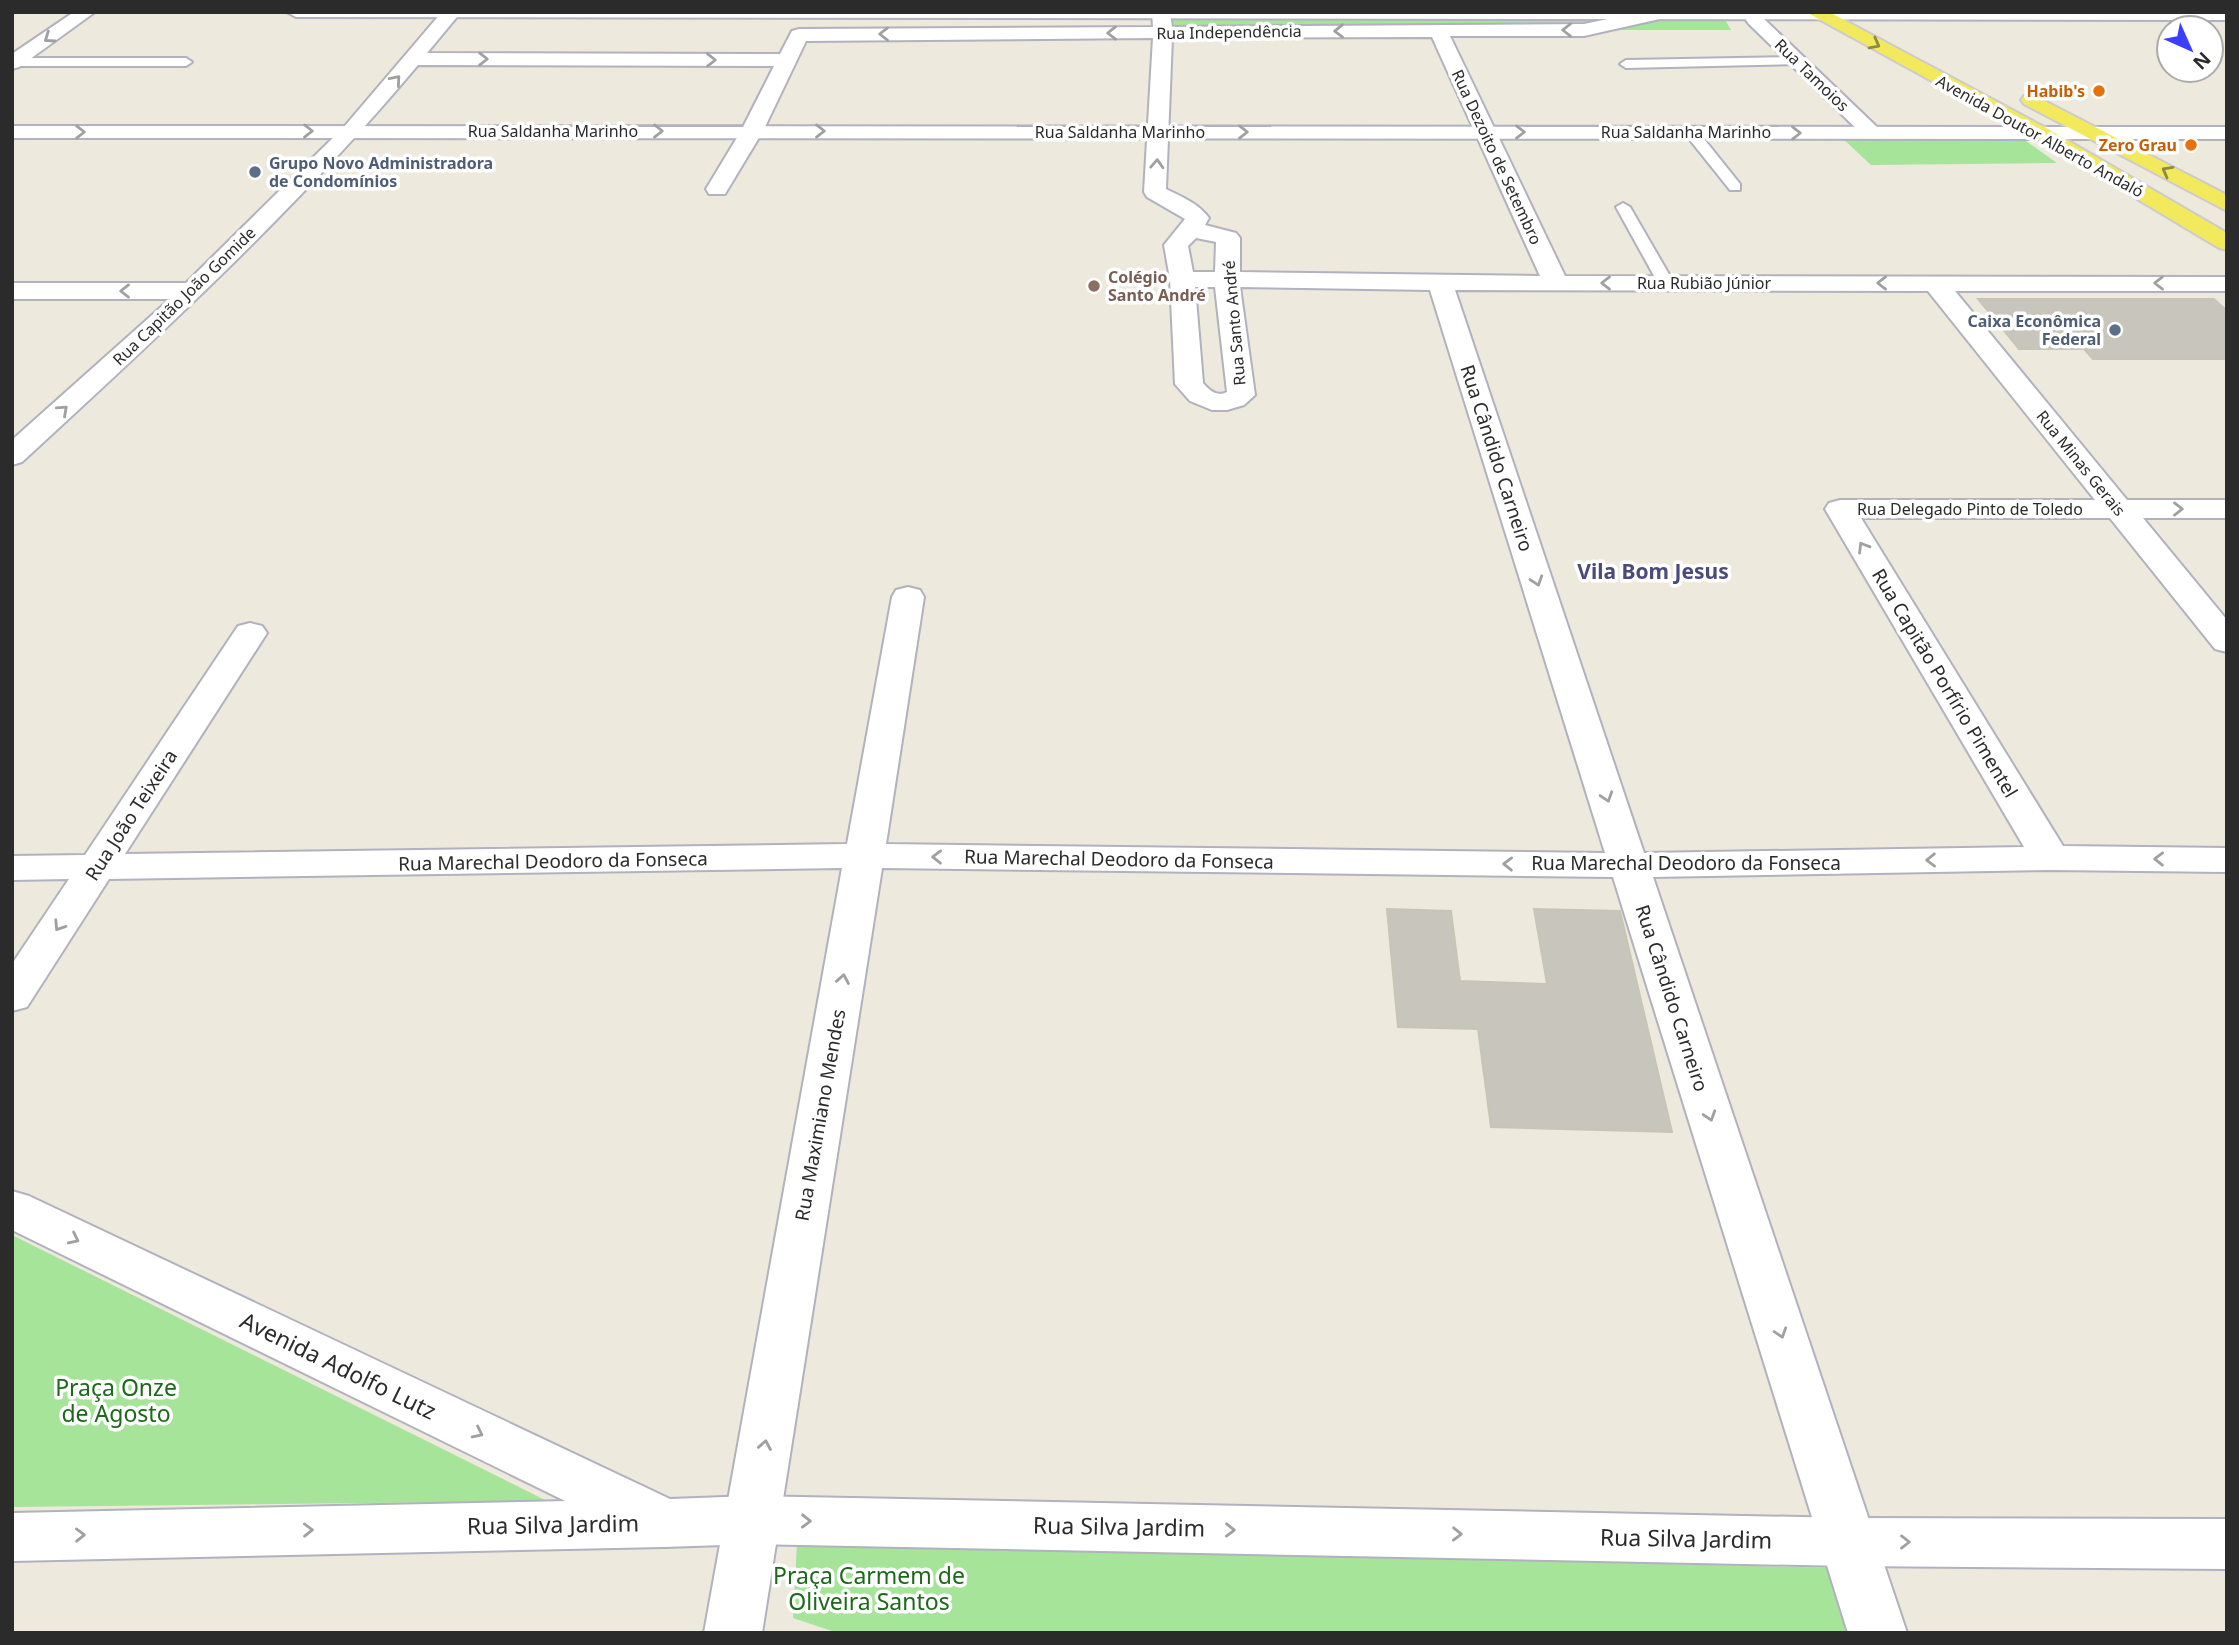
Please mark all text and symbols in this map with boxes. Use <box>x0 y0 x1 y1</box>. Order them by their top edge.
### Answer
north arrow <box>2155 14 2225 84</box>
street label: Rua Independência <box>1156 20 1302 44</box>
one-way arrow <box>1561 22 1571 38</box>
one-way arrow <box>1333 23 1344 39</box>
one-way arrow <box>1106 25 1116 41</box>
one-way arrow <box>878 26 889 42</box>
one-way arrow <box>44 30 57 42</box>
street label: Rua Tamoios <box>1770 34 1854 116</box>
one-way arrow <box>1868 36 1880 50</box>
text: N <box>2187 46 2217 76</box>
one-way arrow <box>478 51 489 67</box>
one-way arrow <box>706 52 716 68</box>
street label: Rua Dezoito de Setembro <box>1447 66 1547 248</box>
street label: Avenida Doutor Alberto Andaló <box>1932 70 2148 202</box>
one-way arrow <box>388 75 400 88</box>
place label: Habib's <box>2027 80 2085 102</box>
marker: Habib's <box>2091 83 2107 99</box>
street label: Rua Saldanha Marinho <box>468 120 638 142</box>
street label: Rua Saldanha Marinho <box>1035 121 1205 143</box>
street label: Rua Saldanha Marinho <box>1601 121 1771 143</box>
one-way arrow <box>303 123 314 139</box>
one-way arrow <box>653 123 664 139</box>
one-way arrow <box>815 123 826 139</box>
one-way arrow <box>76 124 86 140</box>
one-way arrow <box>1239 124 1249 140</box>
one-way arrow <box>1515 124 1526 140</box>
one-way arrow <box>1792 125 1802 141</box>
place label: Zero Grau <box>2099 134 2177 156</box>
marker: Zero Grau <box>2183 137 2199 153</box>
place label: Grupo Novo Administradora de Condomínios <box>269 152 493 192</box>
one-way arrow <box>1149 158 1164 169</box>
marker: Grupo Novo Administradora de Condomínios <box>247 164 263 180</box>
one-way arrow <box>2162 166 2174 179</box>
street label: Rua Capitão João Gomide <box>108 222 260 370</box>
street label: Rua Santo André <box>1218 260 1250 386</box>
place label: Colégio Santo André <box>1108 266 1206 306</box>
street label: Rua Rubião Júnior <box>1637 272 1771 294</box>
one-way arrow <box>1600 275 1610 291</box>
one-way arrow <box>1876 275 1887 291</box>
one-way arrow <box>2153 275 2163 291</box>
marker: Colégio Santo André <box>1086 278 1102 294</box>
one-way arrow <box>119 283 129 299</box>
place label: Caixa Econômica Federal <box>1968 310 2101 350</box>
marker: Caixa Econômica Federal <box>2107 322 2123 338</box>
street label: Rua Cândido Carneiro <box>1454 361 1540 555</box>
one-way arrow <box>55 406 68 418</box>
street label: Rua Minas Gerais <box>2032 406 2130 520</box>
street label: Rua Delegado Pinto de Toledo <box>1857 498 2083 520</box>
one-way arrow <box>2173 501 2184 517</box>
one-way arrow <box>1859 542 1872 555</box>
district label: Vila Bom Jesus <box>1577 557 1729 585</box>
street label: Rua Capitão Porfírio Pimentel <box>1866 564 2024 802</box>
one-way arrow <box>1529 574 1543 586</box>
street label: Rua João Teixeira <box>79 745 183 885</box>
one-way arrow <box>1599 791 1613 803</box>
street label: Rua Marechal Deodoro da Fonseca <box>964 843 1274 875</box>
street label: Rua Marechal Deodoro da Fonseca <box>398 845 708 877</box>
one-way arrow <box>931 849 942 865</box>
street label: Rua Marechal Deodoro da Fonseca <box>1531 850 1841 876</box>
one-way arrow <box>2153 851 2163 867</box>
one-way arrow <box>1925 852 1936 868</box>
one-way arrow <box>1502 856 1512 872</box>
street label: Rua Cândido Carneiro <box>1629 901 1715 1095</box>
one-way arrow <box>55 918 67 931</box>
one-way arrow <box>835 973 850 985</box>
street label: Rua Maximiano Mendes <box>789 1007 851 1223</box>
one-way arrow <box>1702 1110 1717 1122</box>
one-way arrow <box>67 1230 79 1244</box>
street label: Avenida Adolfo Lutz <box>235 1304 442 1426</box>
one-way arrow <box>1772 1326 1787 1338</box>
park label: Praça Onze de Agosto <box>55 1371 177 1429</box>
one-way arrow <box>471 1424 483 1438</box>
one-way arrow <box>757 1439 772 1451</box>
street label: Rua Silva Jardim <box>467 1506 639 1542</box>
street label: Rua Silva Jardim <box>1033 1508 1205 1544</box>
one-way arrow <box>802 1513 812 1529</box>
street label: Rua Silva Jardim <box>1600 1520 1772 1556</box>
one-way arrow <box>1225 1522 1236 1537</box>
one-way arrow <box>303 1523 314 1538</box>
one-way arrow <box>1453 1526 1463 1542</box>
one-way arrow <box>75 1528 86 1543</box>
one-way arrow <box>1900 1534 1911 1550</box>
park label: Praça Carmem de Oliveira Santos <box>773 1559 965 1617</box>

